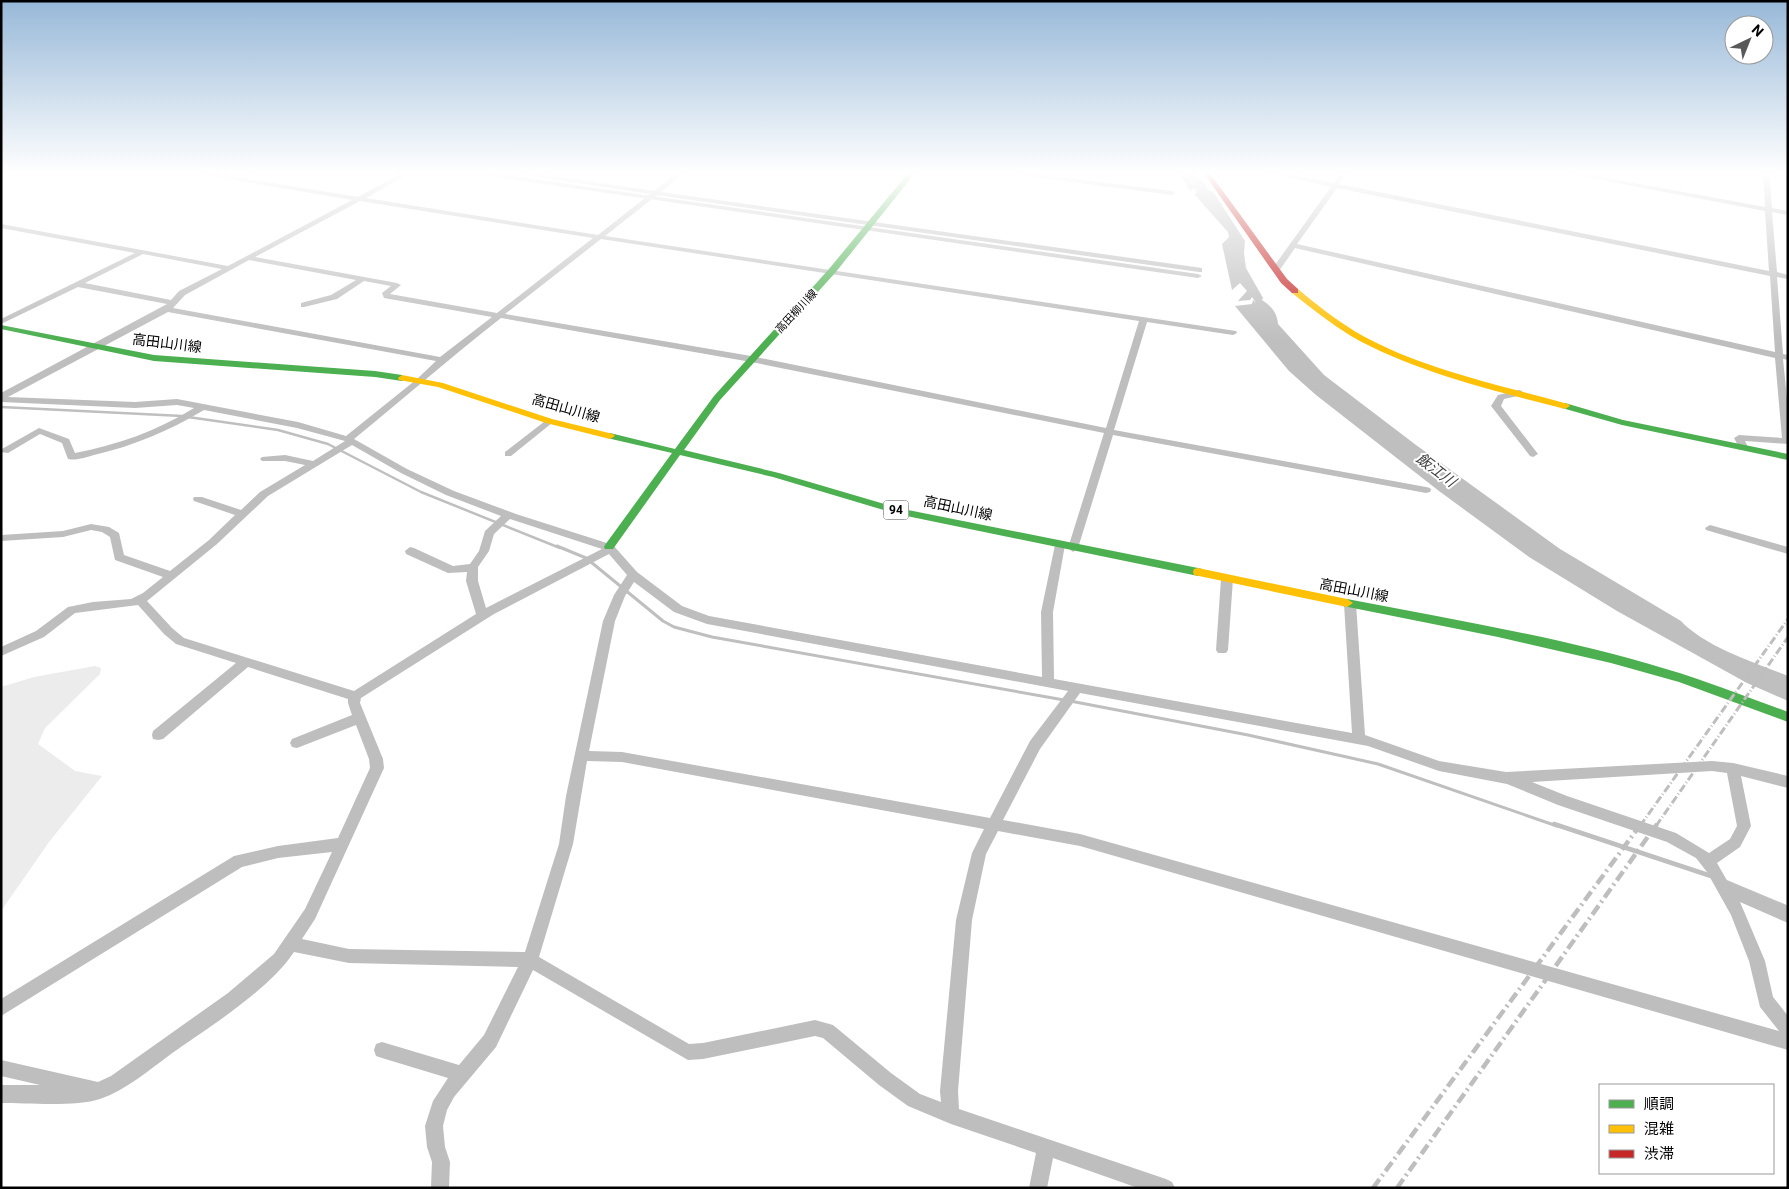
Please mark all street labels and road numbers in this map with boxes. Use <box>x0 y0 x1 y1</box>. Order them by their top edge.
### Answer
street label: 高田柳川線 <box>773 287 820 336</box>
street label: 高田山川線 <box>131 331 203 355</box>
street label: 高田山川線 <box>530 391 602 425</box>
street label: 高田山川線 <box>922 493 994 523</box>
road number: 94 <box>884 500 908 520</box>
street label: 高田山川線 <box>1318 575 1390 605</box>

